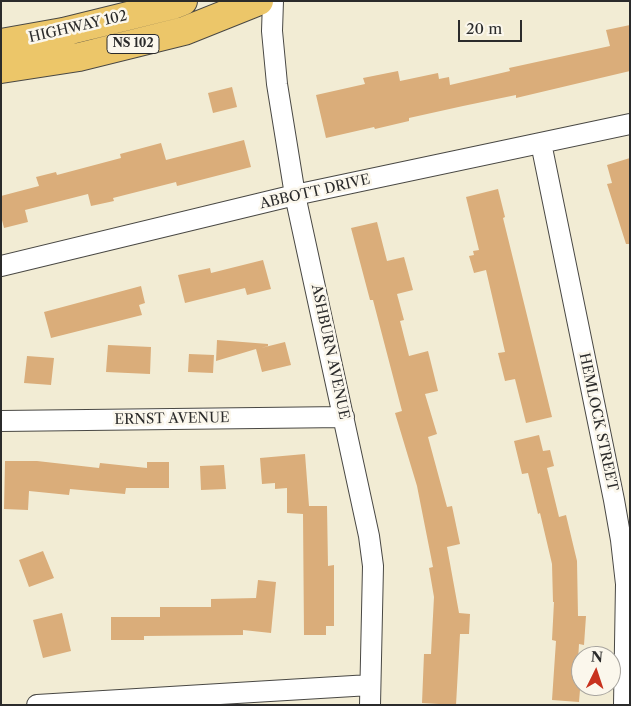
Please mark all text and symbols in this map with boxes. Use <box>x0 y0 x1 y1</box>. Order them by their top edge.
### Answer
street label: HIGHWAY 102 <box>27 8 129 46</box>
scale bar <box>461 10 525 42</box>
text: 20 m <box>466 19 502 38</box>
road number: NS 102 <box>107 34 159 54</box>
street label: ABBOTT DRIVE <box>258 171 372 213</box>
street label: ASHBURN AVENUE <box>307 283 353 421</box>
street label: HEMLOCK STREET <box>575 351 621 493</box>
street label: ERNST AVENUE <box>114 410 230 428</box>
north arrow <box>571 646 621 696</box>
text: N <box>590 648 604 666</box>

